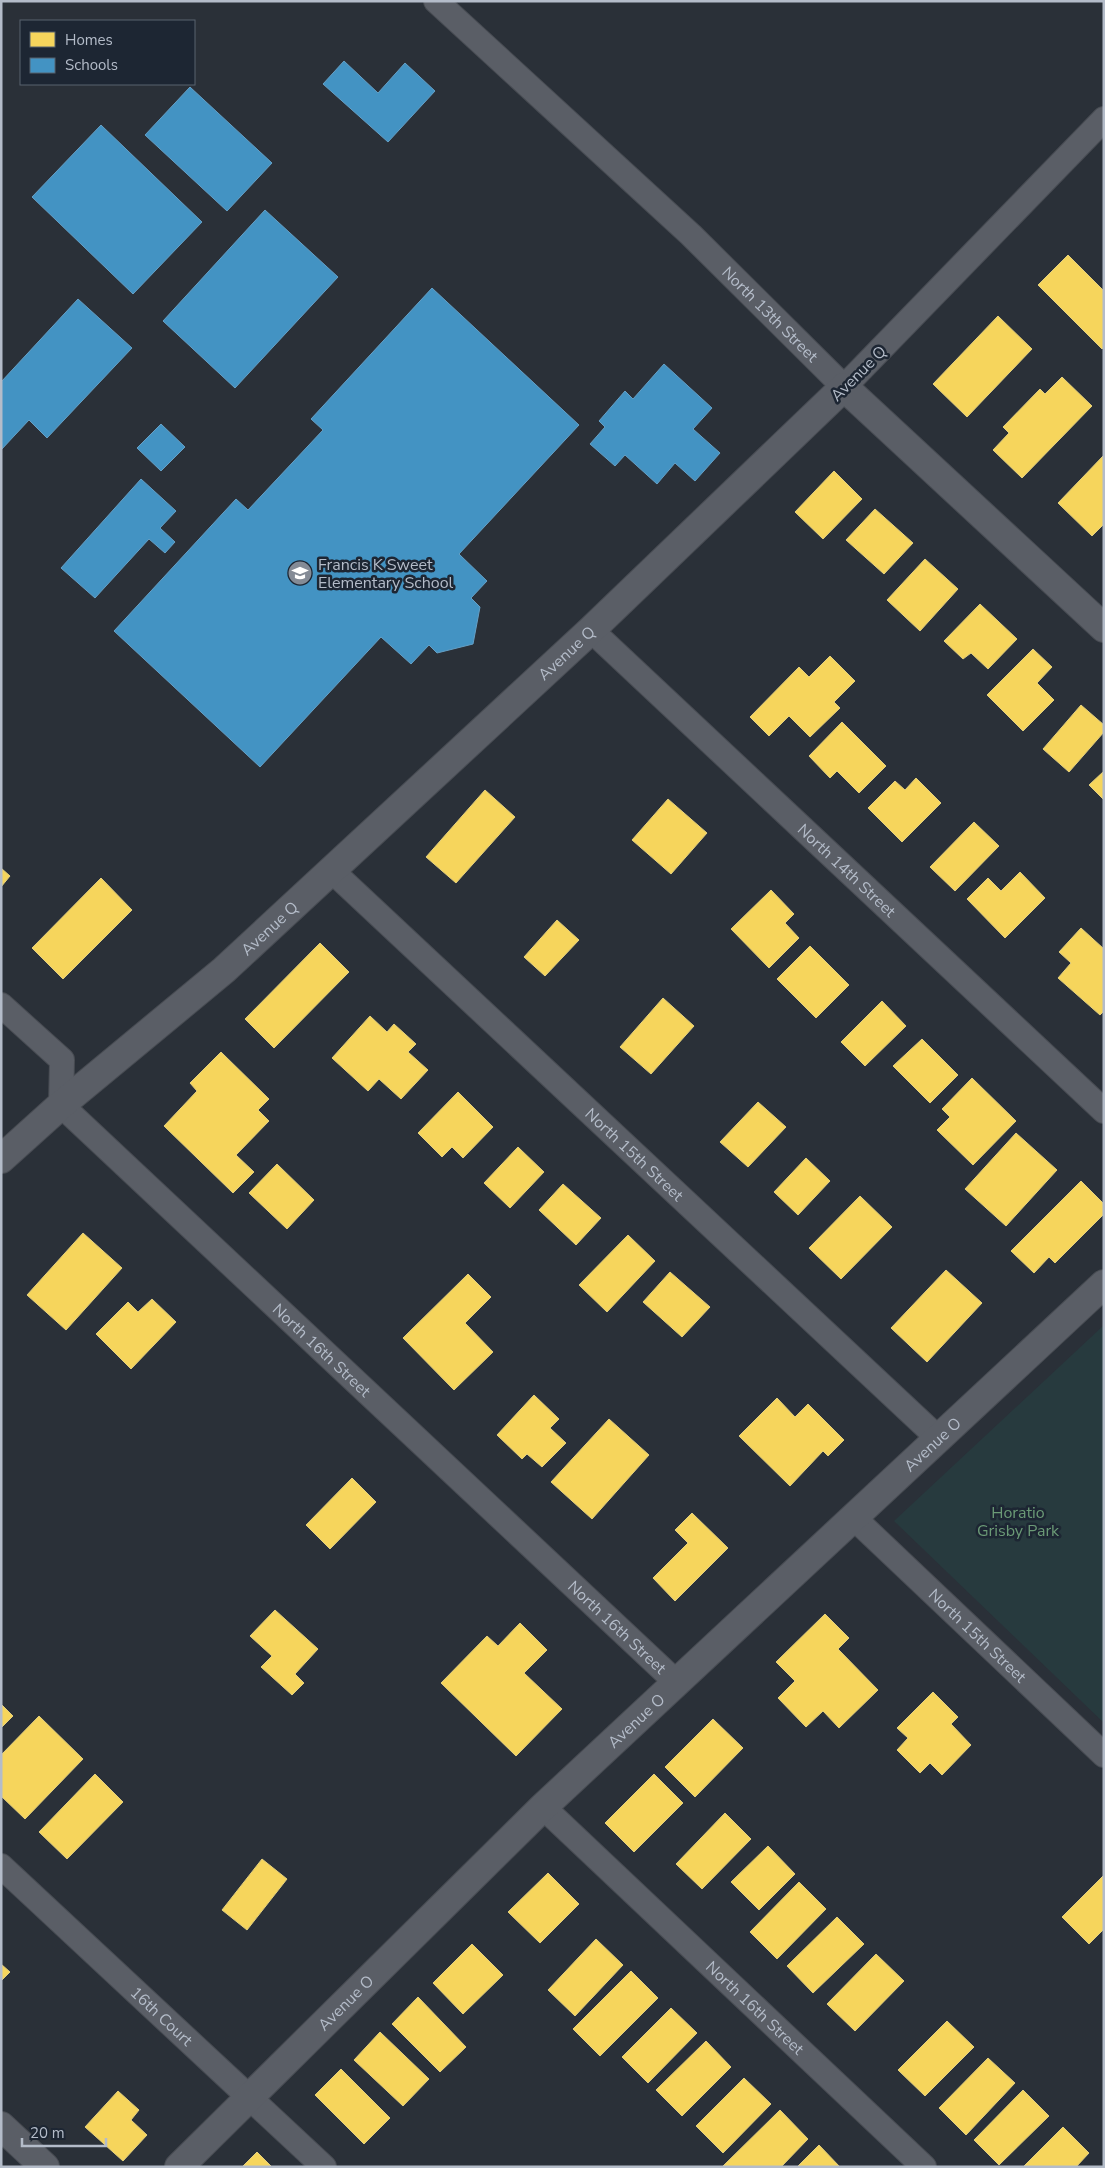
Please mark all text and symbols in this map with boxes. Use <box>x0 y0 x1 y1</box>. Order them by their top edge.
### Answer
legend <box>20 20 195 85</box>
text: Homes <box>65 30 113 50</box>
text: Schools <box>65 55 118 75</box>
street label: North 13th Street <box>717 262 823 368</box>
street label: Avenue Q <box>826 341 892 407</box>
place label: Francis K Sweet Elementary School <box>318 554 454 594</box>
school or university icon: Francis K Sweet Elementary School <box>287 560 313 586</box>
street label: Avenue Q <box>534 621 600 686</box>
street label: North 14th Street <box>792 819 901 923</box>
street label: Avenue Q <box>236 897 303 961</box>
street label: North 15th Street <box>580 1103 688 1207</box>
street label: North 16th Street <box>267 1299 376 1402</box>
street label: Avenue O <box>899 1413 966 1477</box>
park label: Horatio Grisby Park <box>977 1502 1060 1542</box>
street label: North 16th Street <box>563 1576 671 1680</box>
street label: North 15th Street <box>923 1584 1031 1688</box>
street label: Avenue O <box>603 1689 670 1753</box>
street label: North 16th Street <box>701 1956 809 2060</box>
street label: Avenue O <box>313 1970 379 2036</box>
street label: 16th Court <box>125 1982 198 2052</box>
scale bar <box>22 2116 106 2148</box>
text: 20 m <box>30 2123 65 2143</box>

